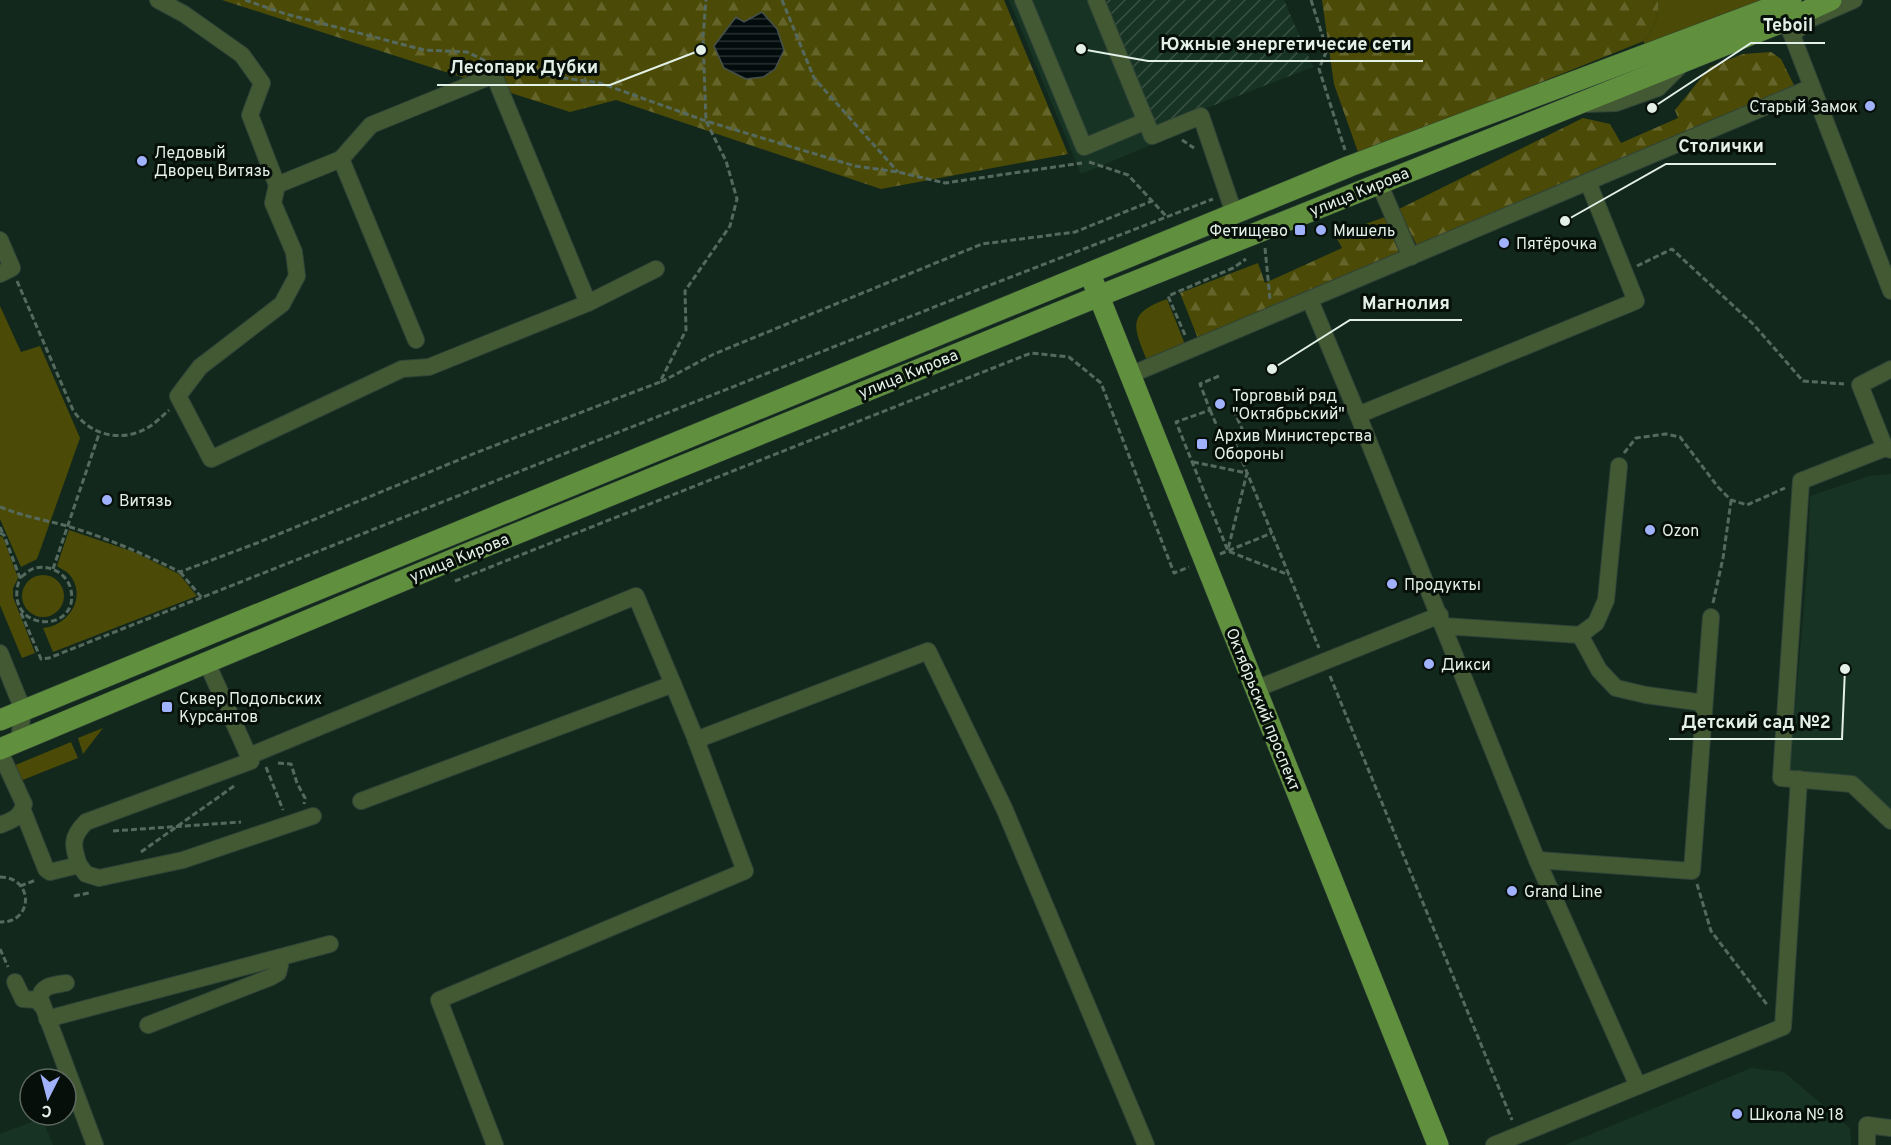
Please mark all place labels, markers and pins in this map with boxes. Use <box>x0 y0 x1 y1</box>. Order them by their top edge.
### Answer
callout: Teboil <box>1751 7 1825 43</box>
callout: Южные энергетичесие сети <box>1148 25 1423 61</box>
callout: Лесопарк Дубки <box>437 49 610 85</box>
place label: Старый Замок <box>1749 98 1858 118</box>
marker: Старый Замок <box>1863 99 1877 113</box>
callout: Столички <box>1666 128 1776 164</box>
place label: Ледовый Дворец Витязь <box>154 144 270 182</box>
marker: Ледовый Дворец Витязь <box>135 154 149 168</box>
place label: Фетищево <box>1209 222 1288 242</box>
place label: Мишель <box>1333 222 1395 242</box>
marker: Фетищево <box>1293 223 1307 237</box>
marker: Мишель <box>1314 223 1328 237</box>
place label: Пятёрочка <box>1516 235 1597 255</box>
marker: Пятёрочка <box>1497 236 1511 250</box>
callout: Магнолия <box>1350 284 1462 320</box>
place label: Торговый ряд "Октябрьский" <box>1232 387 1345 425</box>
marker: Торговый ряд "Октябрьский" <box>1213 397 1227 411</box>
place label: Архив Министерства Обороны <box>1214 427 1372 465</box>
marker: Архив Министерства Обороны <box>1195 437 1209 451</box>
place label: Витязь <box>119 492 172 512</box>
marker: Витязь <box>100 493 114 507</box>
place label: Ozon <box>1662 522 1699 542</box>
marker: Ozon <box>1643 523 1657 537</box>
place label: Продукты <box>1404 576 1481 596</box>
marker: Продукты <box>1385 577 1399 591</box>
place label: Дикси <box>1441 656 1491 676</box>
marker: Дикси <box>1422 657 1436 671</box>
place label: Сквер Подольских Курсантов <box>179 690 322 728</box>
marker: Сквер Подольских Курсантов <box>160 700 174 714</box>
callout: Детский сад №2 <box>1669 703 1842 739</box>
place label: Grand Line <box>1524 883 1602 903</box>
marker: Grand Line <box>1505 884 1519 898</box>
place label: Школа № 18 <box>1749 1106 1844 1126</box>
marker: Школа № 18 <box>1730 1107 1744 1121</box>

